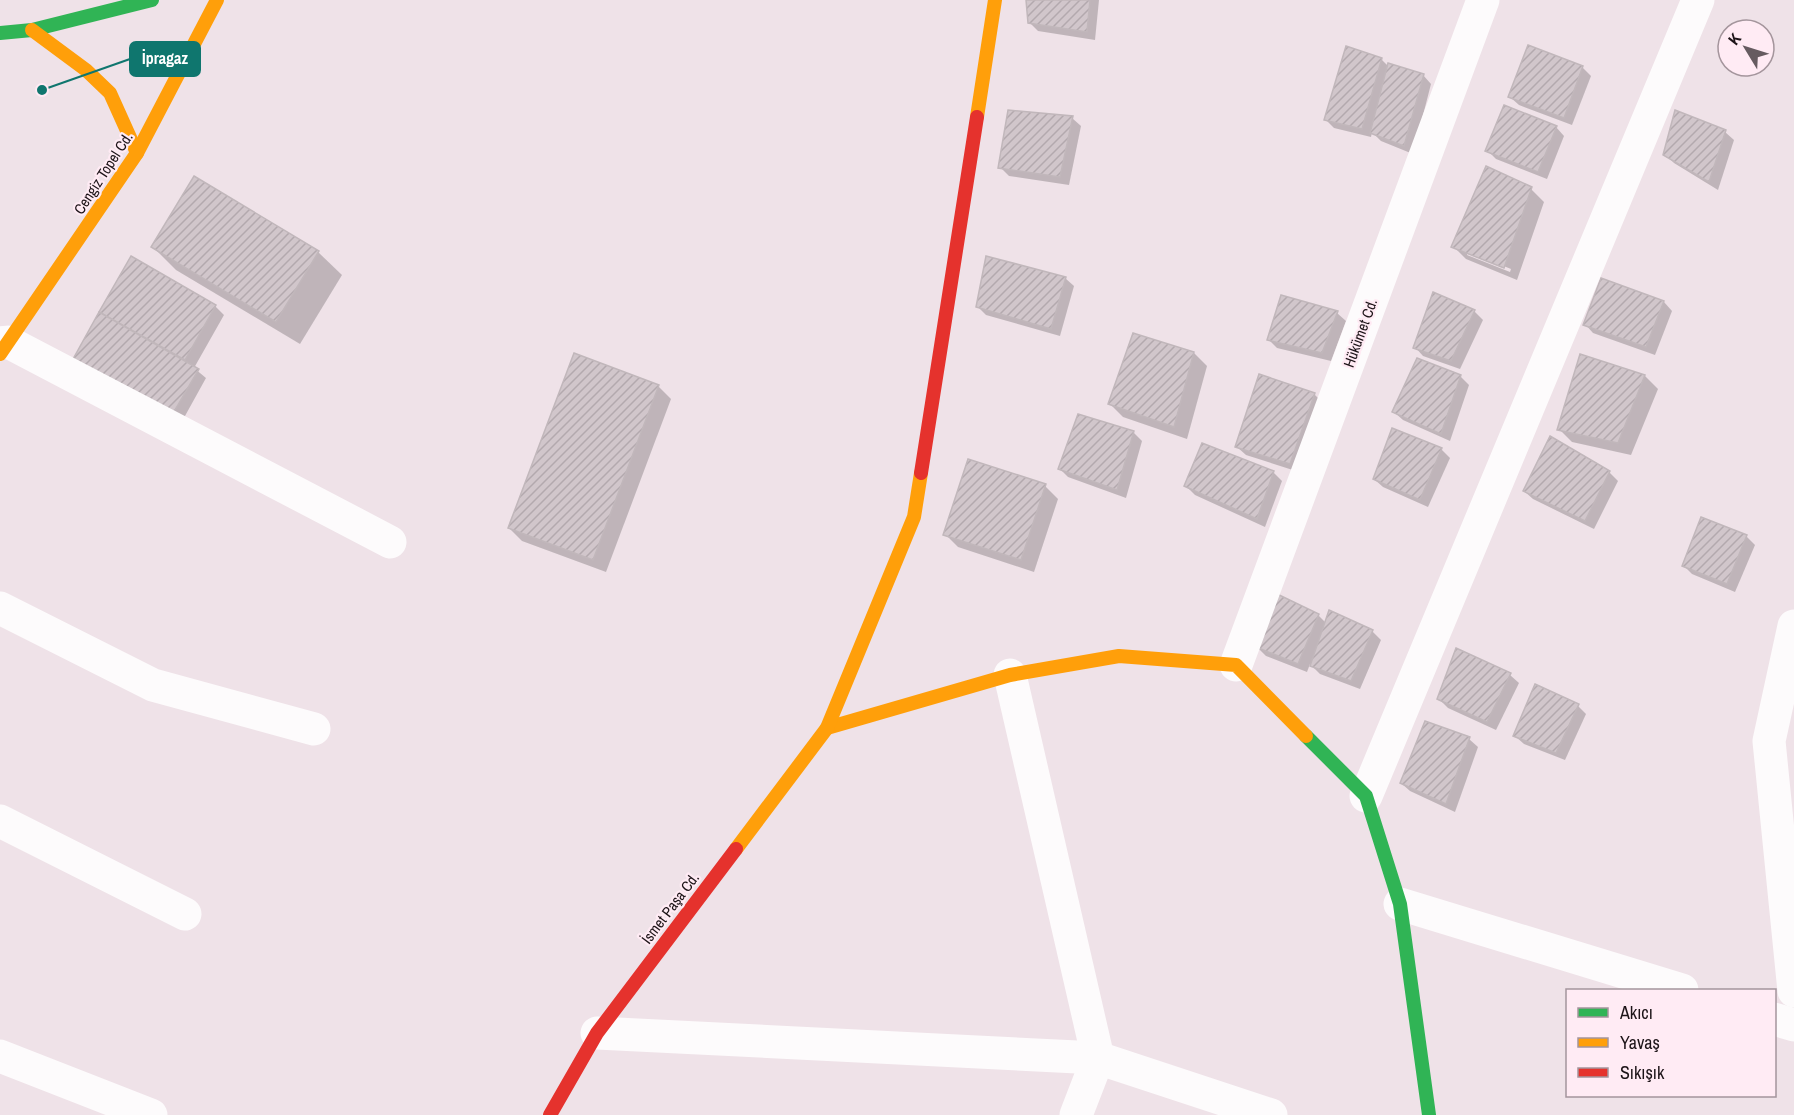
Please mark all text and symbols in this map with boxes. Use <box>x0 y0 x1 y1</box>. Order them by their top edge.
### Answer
north arrow <box>1716 18 1776 78</box>
text: K <box>1723 28 1746 49</box>
callout: İpragaz <box>130 42 200 76</box>
text: İpragaz <box>142 47 188 69</box>
street label: Cengiz Topel Cd. <box>69 128 137 218</box>
street label: Hükümet Cd. <box>1338 296 1382 370</box>
street label: İsmet Paşa Cd. <box>636 868 704 948</box>
legend <box>1566 989 1776 1097</box>
text: Akıcı <box>1619 1000 1653 1025</box>
text: Yavaş <box>1620 1030 1660 1055</box>
text: Sıkışık <box>1620 1060 1665 1085</box>

